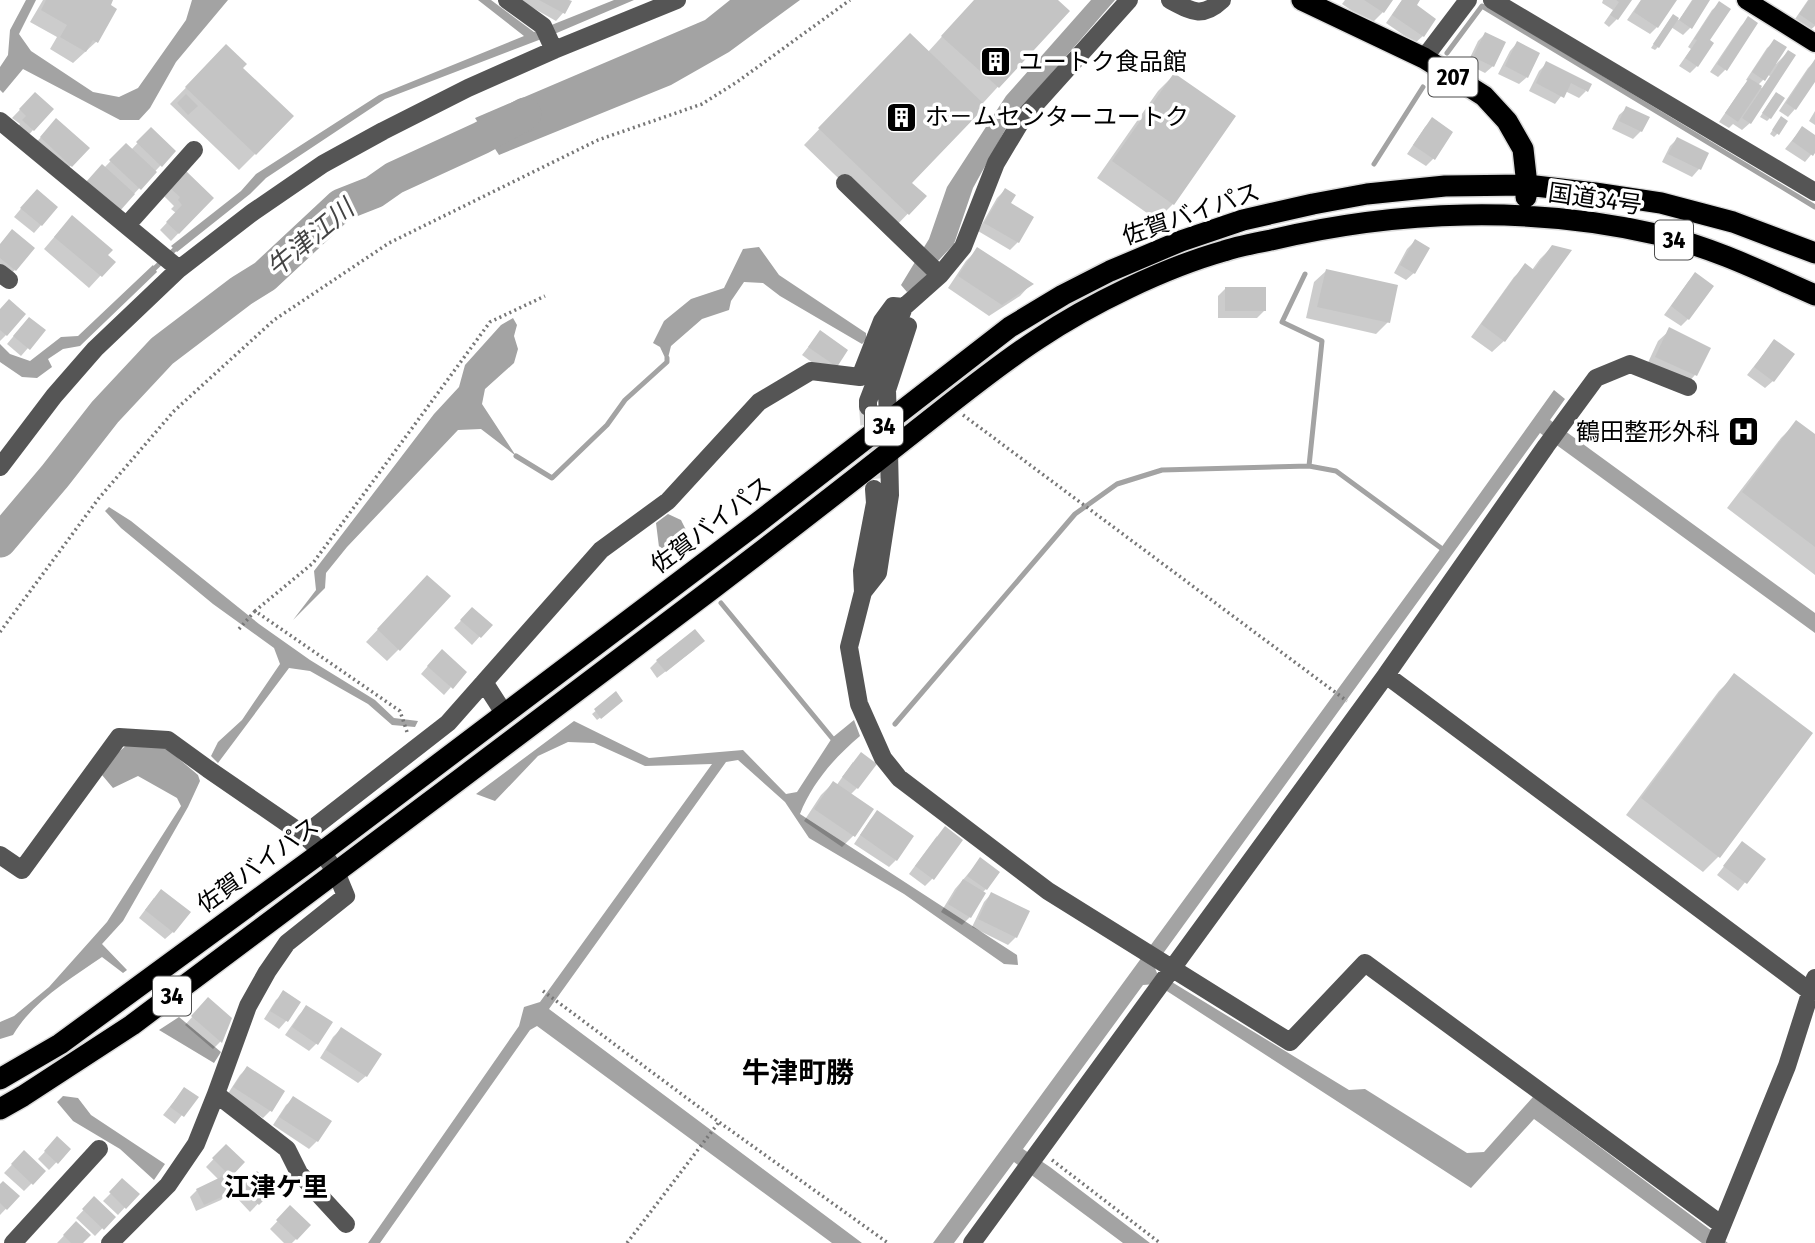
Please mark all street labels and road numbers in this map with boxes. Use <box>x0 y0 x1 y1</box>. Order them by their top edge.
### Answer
road number: 207 <box>1428 58 1478 96</box>
street label: 佐賀バイパス <box>1119 177 1263 251</box>
street label: 国道34号 <box>1546 179 1644 219</box>
road number: 34 <box>1655 220 1693 260</box>
road number: 34 <box>865 406 903 446</box>
street label: 佐賀バイパス <box>645 471 777 579</box>
street label: 佐賀バイパス <box>192 811 324 919</box>
road number: 34 <box>153 976 191 1015</box>

